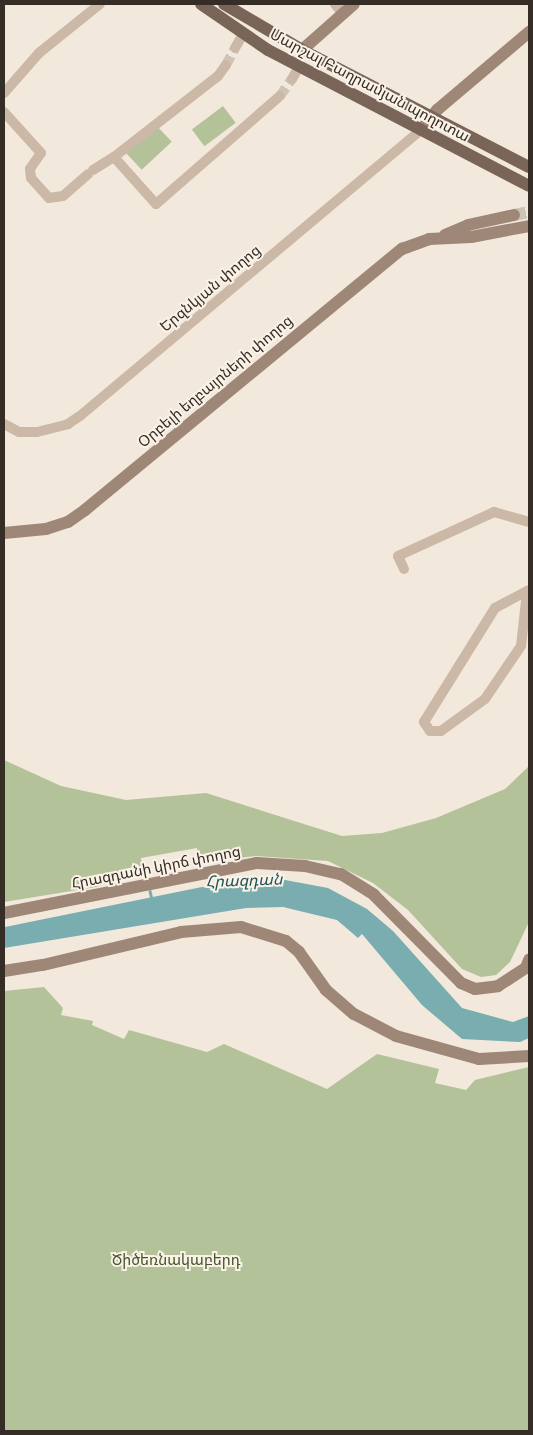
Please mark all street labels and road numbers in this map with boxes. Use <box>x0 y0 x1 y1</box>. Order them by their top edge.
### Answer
street label: Մարշալ Բաղրամյան պողոտա <box>267 25 473 145</box>
street label: Երզնկյան փողոց <box>156 241 264 335</box>
street label: Օրբելի եղբայրների փողոց <box>134 311 296 451</box>
street label: Հրազդանի կիրճ փողոց <box>70 842 242 892</box>

